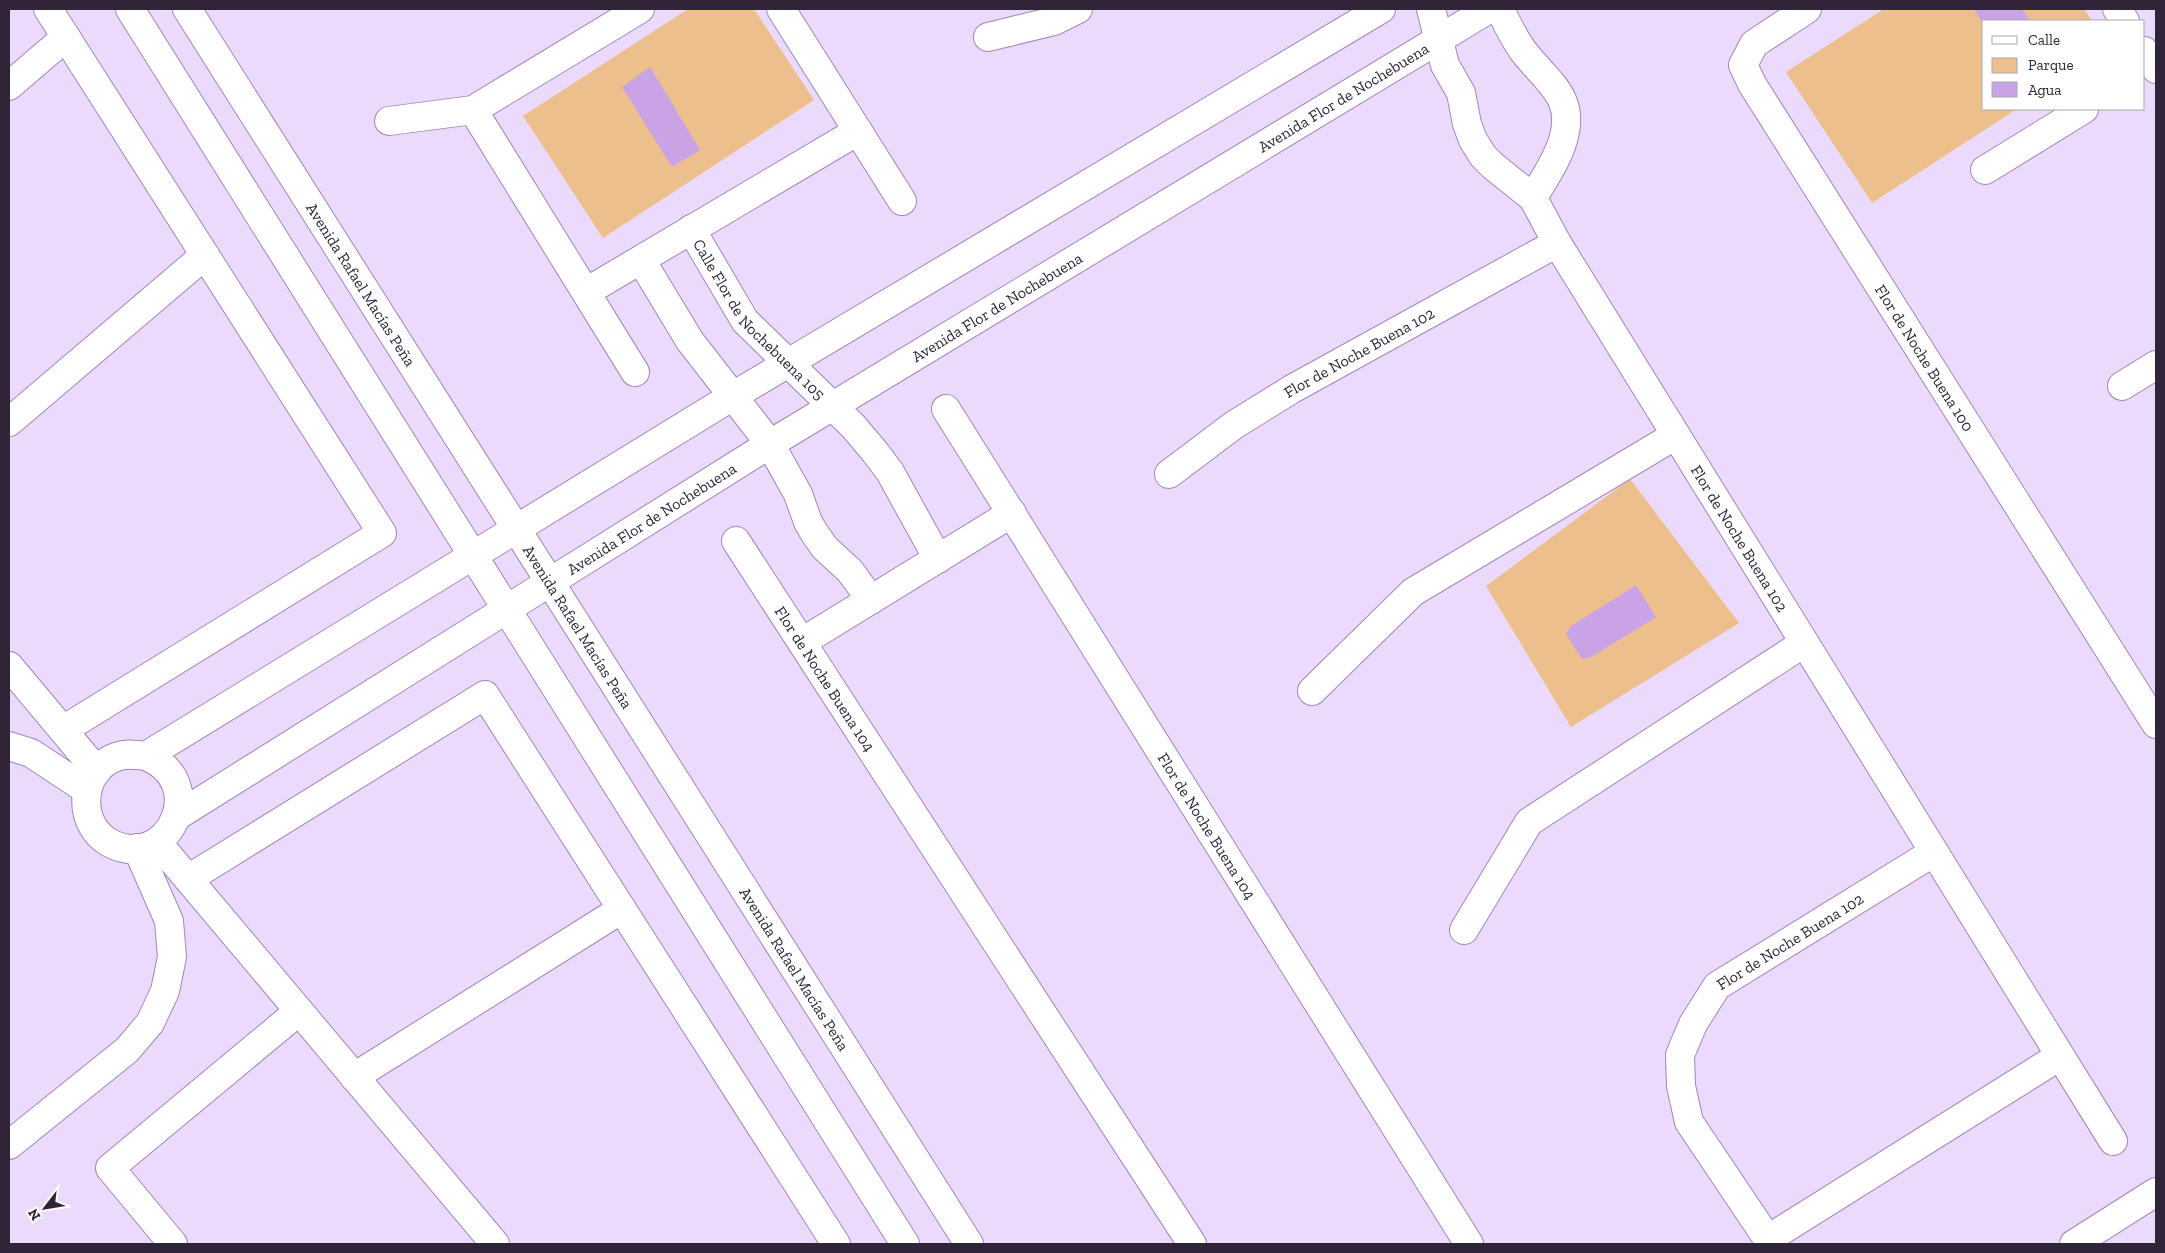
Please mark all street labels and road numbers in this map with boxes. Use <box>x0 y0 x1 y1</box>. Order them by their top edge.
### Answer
street label: Avenida Flor de Nochebuena <box>1255 39 1432 156</box>
street label: Avenida Rafael Macías Peña <box>302 199 420 370</box>
street label: Calle Flor de Nochebuena 105 <box>689 236 829 404</box>
street label: Avenida Flor de Nochebuena <box>908 248 1086 366</box>
street label: Flor de Noche Buena 100 <box>1871 281 1978 435</box>
street label: Flor de Noche Buena 102 <box>1280 303 1438 402</box>
street label: Avenida Flor de Nochebuena <box>564 459 740 579</box>
street label: Flor de Noche Buena 102 <box>1687 462 1792 615</box>
street label: Avenida Rafael Macías Peña <box>519 542 637 712</box>
street label: Flor de Noche Buena 104 <box>771 603 879 755</box>
street label: Flor de Noche Buena 104 <box>1154 749 1260 903</box>
street label: Avenida Rafael Macías Peña <box>735 884 853 1055</box>
street label: Flor de Noche Buena 102 <box>1713 889 1867 994</box>

